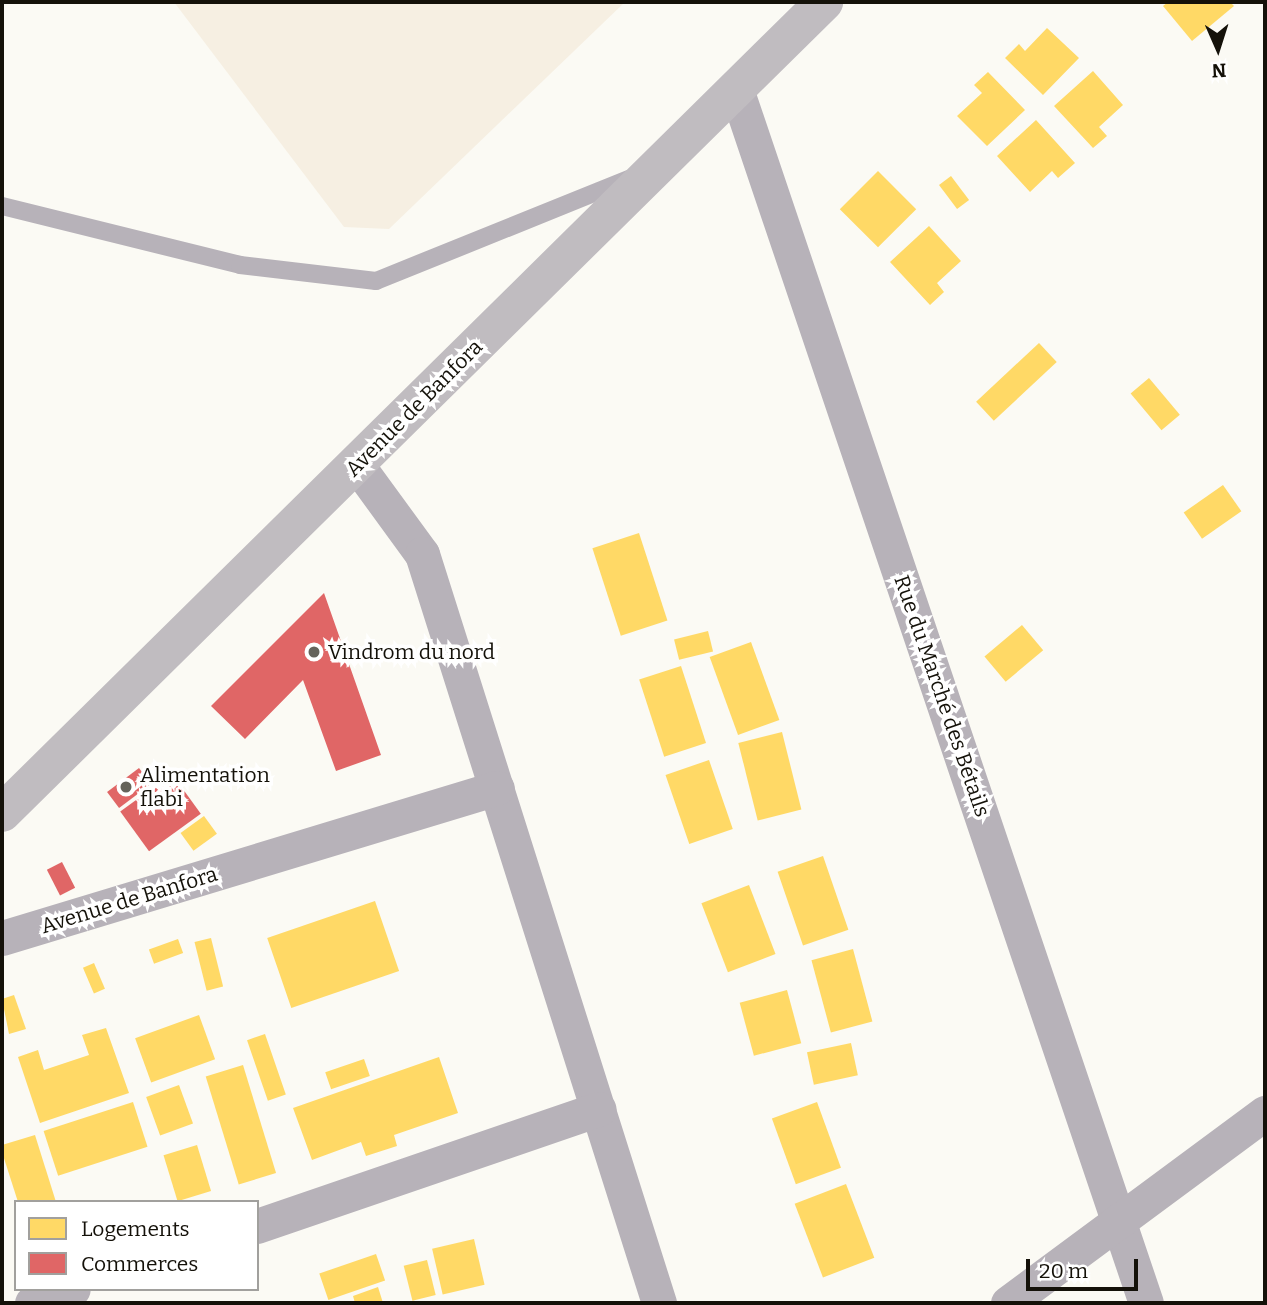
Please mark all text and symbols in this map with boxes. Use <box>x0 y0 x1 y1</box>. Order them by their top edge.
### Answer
north arrow <box>1183 14 1253 84</box>
text: N <box>1211 59 1227 82</box>
street label: Avenue de Banfora <box>340 334 488 482</box>
street label: Rue du Marché des Bétails <box>889 572 995 820</box>
place label: Vindrom du nord <box>328 639 495 665</box>
marker: Vindrom du nord <box>306 644 322 660</box>
place label: Alimentation flabi <box>140 762 270 812</box>
marker: Alimentation flabi <box>118 779 134 795</box>
street label: Avenue de Banfora <box>38 861 220 939</box>
legend <box>14 1200 259 1291</box>
text: Logements <box>81 1216 190 1242</box>
scale bar <box>1029 1246 1141 1290</box>
text: Commerces <box>81 1251 198 1277</box>
text: 20 m <box>1039 1258 1088 1284</box>

